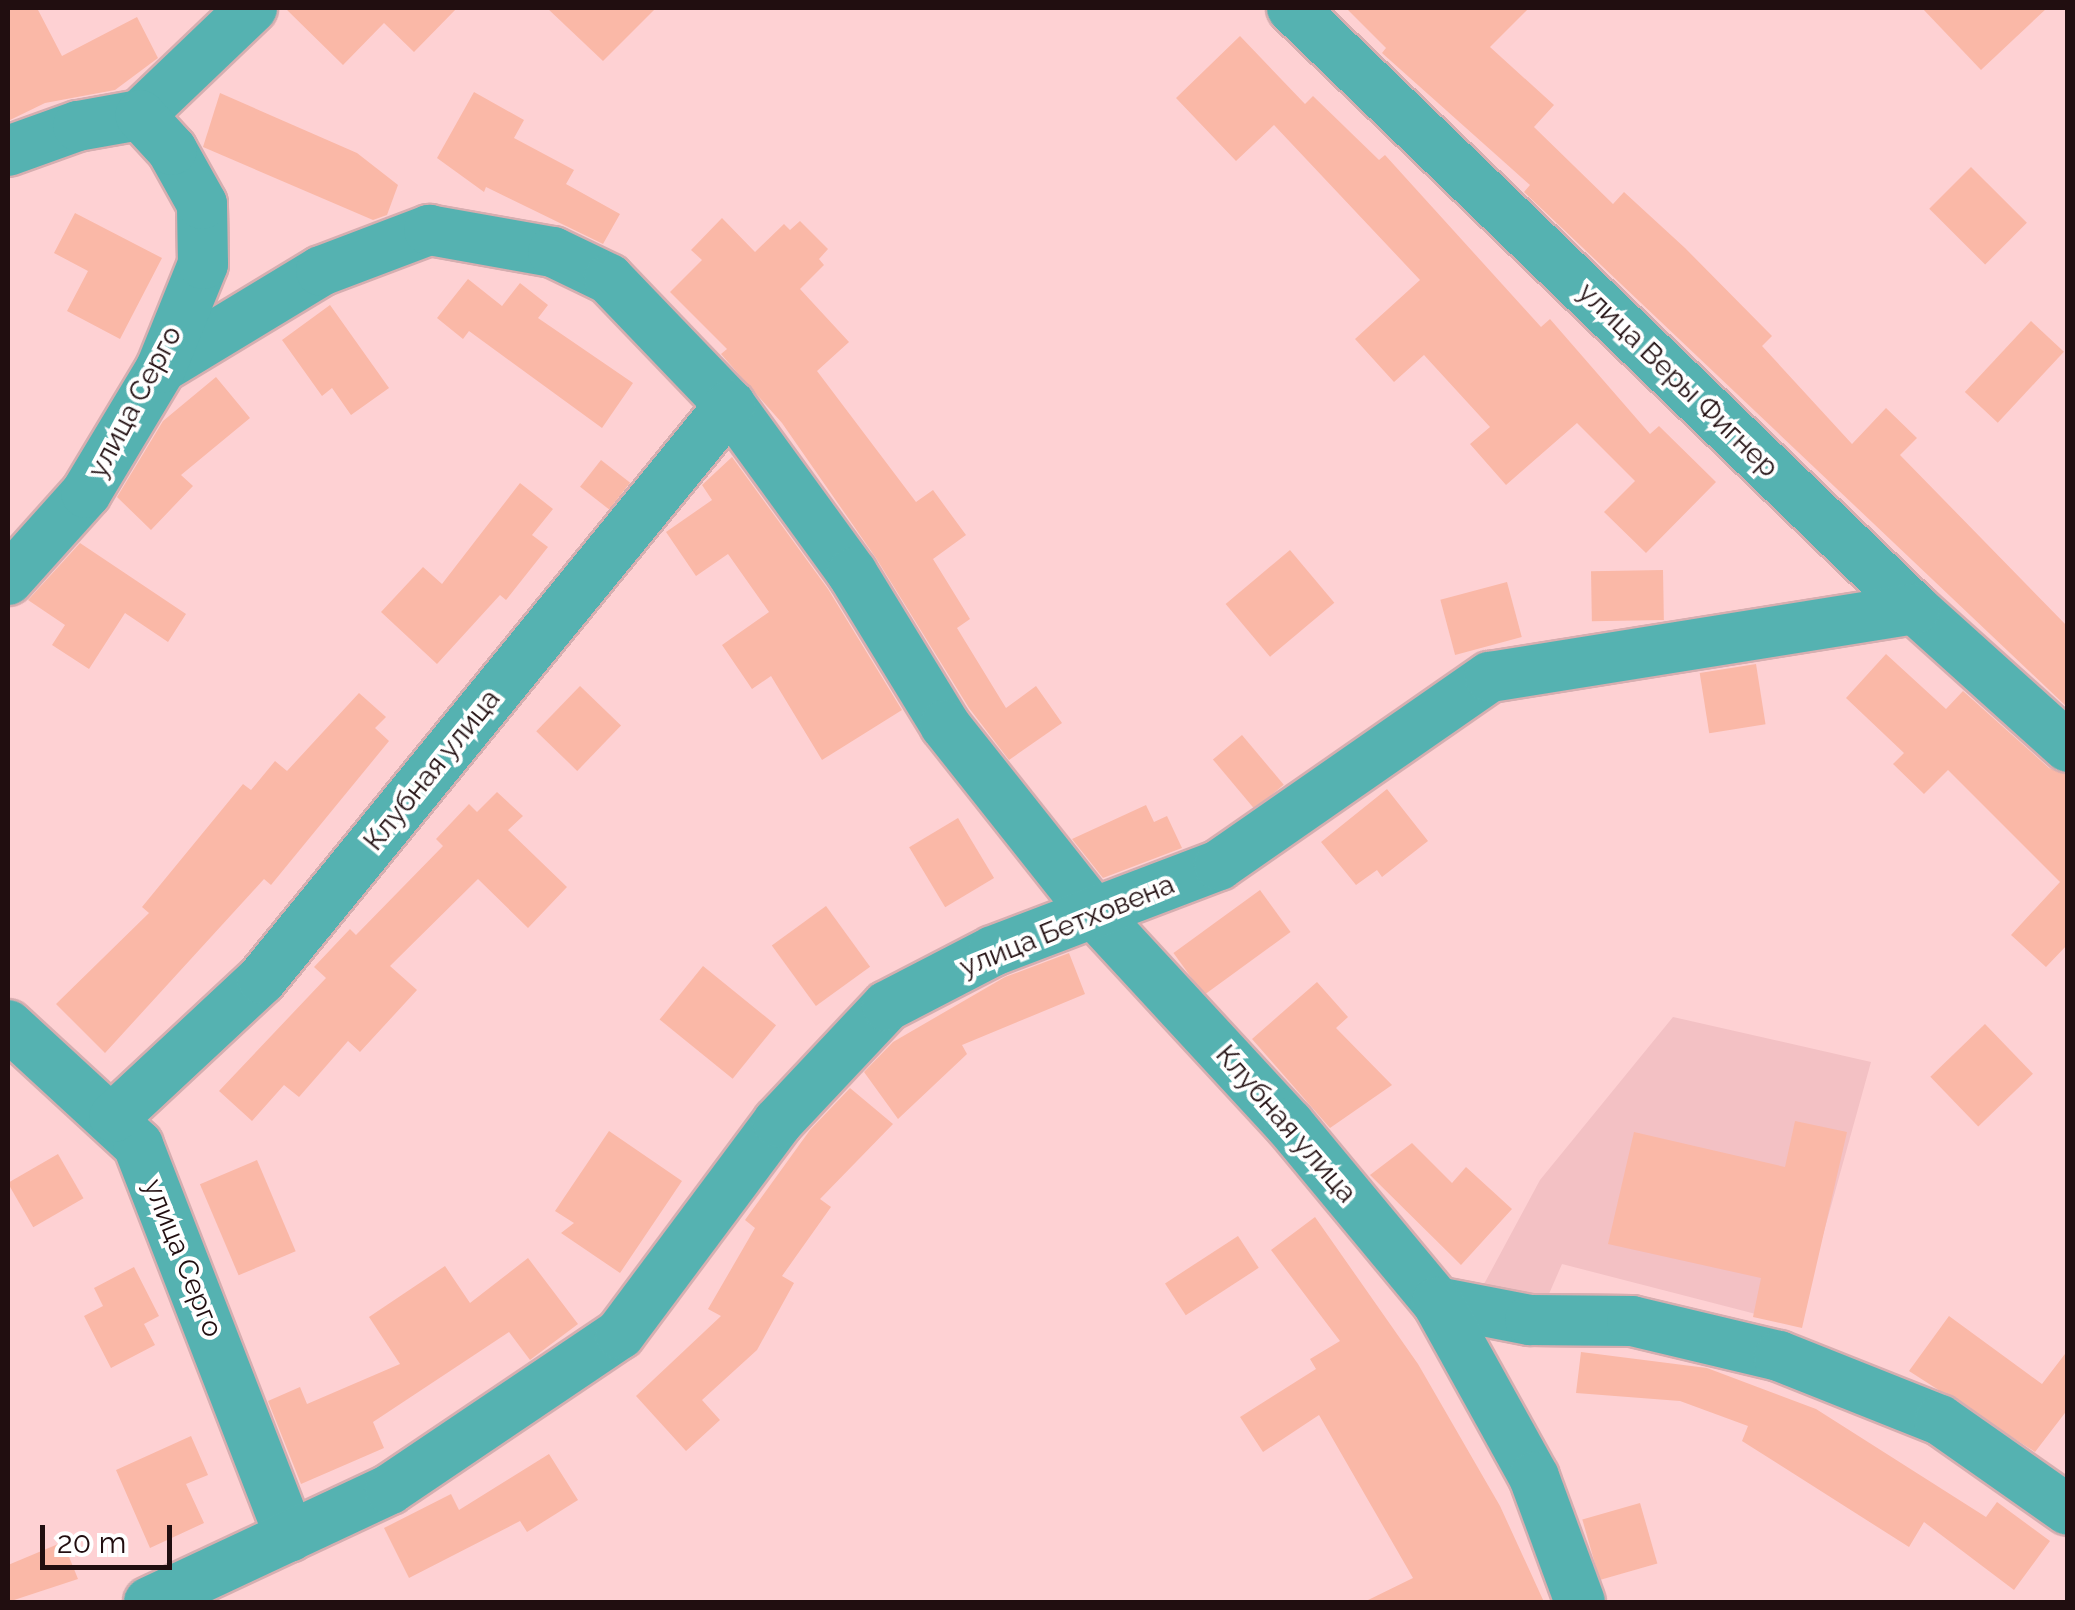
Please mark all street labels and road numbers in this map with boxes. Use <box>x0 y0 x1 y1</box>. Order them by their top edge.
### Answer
street label: улица Веры Фигнер <box>1571 276 1785 484</box>
street label: улица Серго <box>81 320 189 484</box>
street label: Клубная улица <box>357 682 507 858</box>
street label: улица Бетховена <box>955 868 1179 984</box>
street label: Клубная улица <box>1208 1038 1364 1210</box>
street label: улица Серго <box>136 1174 230 1342</box>

